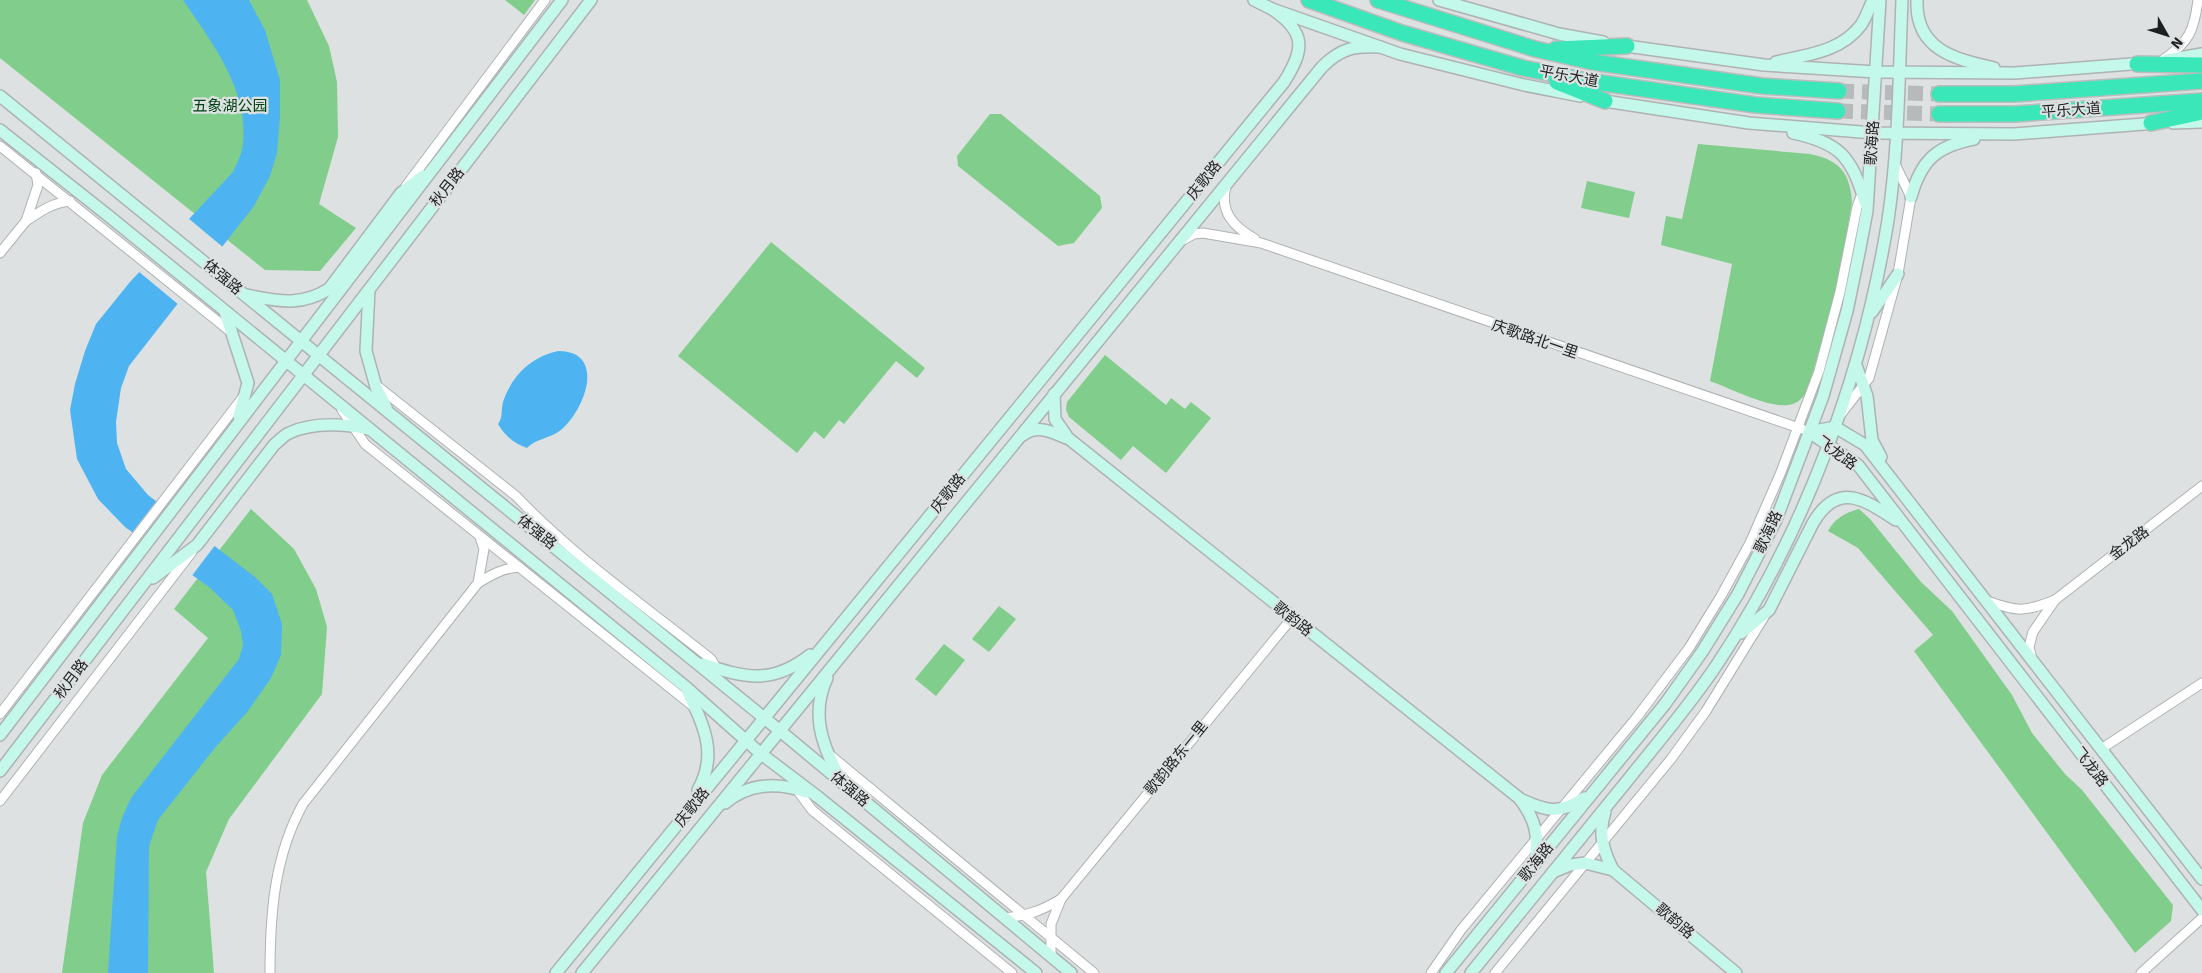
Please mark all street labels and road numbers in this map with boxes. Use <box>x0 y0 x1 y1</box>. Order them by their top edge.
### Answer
street label: 平乐大道 <box>1538 61 1600 91</box>
street label: 平乐大道 <box>2040 99 2102 121</box>
street label: 歌海路 <box>1861 120 1883 166</box>
street label: 庆歌路 <box>1183 157 1225 203</box>
street label: 秋月路 <box>426 164 468 210</box>
street label: 体强路 <box>200 256 246 298</box>
street label: 庆歌路北一里 <box>1490 316 1580 362</box>
street label: 飞龙路 <box>1814 432 1860 474</box>
street label: 庆歌路 <box>927 470 969 516</box>
street label: 歌海路 <box>1750 508 1786 556</box>
street label: 体强路 <box>514 511 560 553</box>
street label: 金龙路 <box>2106 522 2152 564</box>
street label: 歌韵路 <box>1270 598 1316 640</box>
street label: 秋月路 <box>50 656 92 702</box>
street label: 歌韵路东一里 <box>1141 717 1211 799</box>
street label: 飞龙路 <box>2070 744 2112 790</box>
street label: 体强路 <box>827 768 873 810</box>
street label: 庆歌路 <box>671 784 713 830</box>
street label: 歌海路 <box>1515 839 1557 885</box>
street label: 歌韵路 <box>1652 900 1698 942</box>

